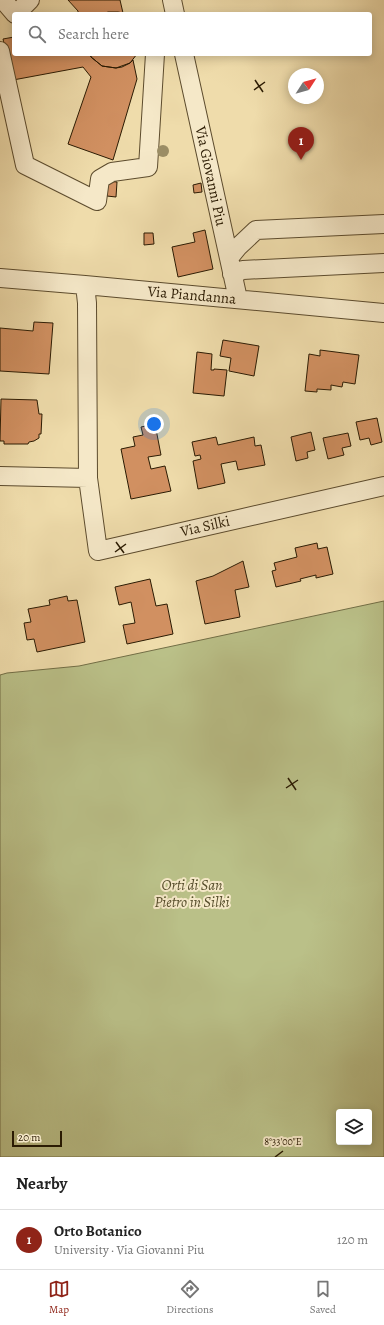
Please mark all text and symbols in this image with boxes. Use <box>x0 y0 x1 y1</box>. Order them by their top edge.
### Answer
search box <box>12 12 372 56</box>
icon: search <box>26 23 48 45</box>
text: Search here <box>58 24 129 44</box>
north arrow <box>288 68 324 104</box>
street label: Via Giovanni Piu <box>190 123 232 229</box>
pin: 1 <box>288 127 314 160</box>
street label: Via Piandanna <box>146 281 237 309</box>
your location <box>144 414 164 434</box>
street label: Via Silki <box>177 511 232 542</box>
park label: Orti di San Pietro in Silki <box>155 875 229 912</box>
map controls <box>336 1109 372 1145</box>
button: layers <box>336 1109 372 1145</box>
scale bar <box>12 1129 62 1148</box>
text: 20 m <box>18 1130 40 1145</box>
text: 8°33'00"E <box>264 1135 302 1148</box>
text: Nearby <box>16 1172 67 1195</box>
text: Orto Botanico <box>54 1221 142 1241</box>
text: 1 <box>27 1231 31 1248</box>
text: 120 m <box>337 1231 368 1248</box>
text: University · Via Giovanni Piu <box>54 1241 204 1258</box>
tab: Map <box>48 1278 70 1317</box>
tab: Directions <box>166 1278 214 1317</box>
tab: Saved <box>310 1278 336 1317</box>

